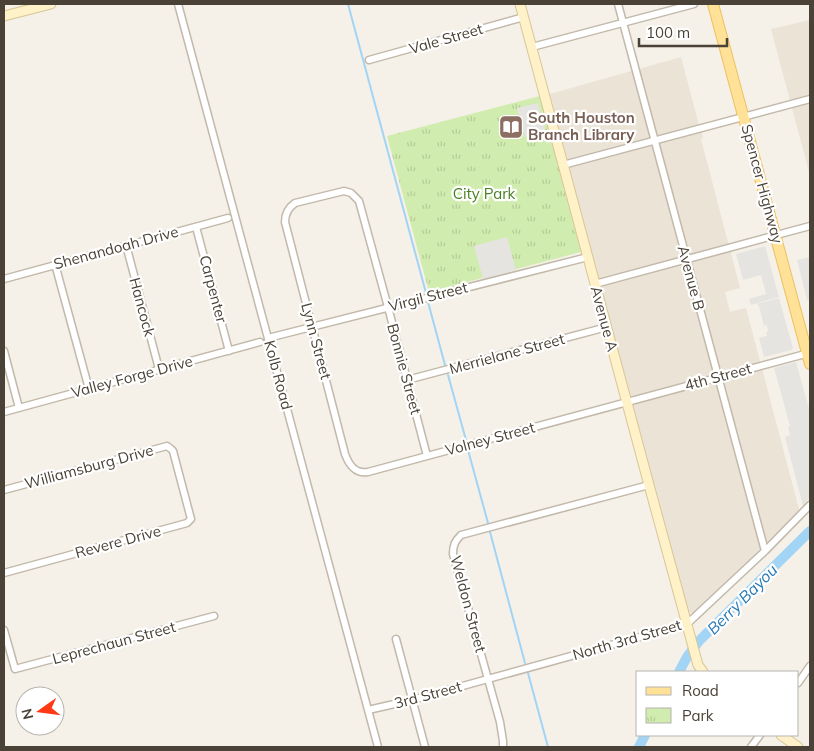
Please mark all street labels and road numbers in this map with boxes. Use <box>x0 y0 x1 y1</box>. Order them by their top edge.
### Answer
street label: Vale Street <box>407 19 485 58</box>
street label: Spencer Highway <box>737 122 788 246</box>
street label: Shenandoah Drive <box>51 222 180 273</box>
street label: Avenue B <box>674 243 709 312</box>
street label: Carpenter <box>195 253 232 325</box>
street label: Hancock <box>126 275 160 339</box>
street label: Virgil Street <box>386 278 469 316</box>
street label: Avenue A <box>587 284 622 354</box>
street label: Lynn Street <box>297 301 336 381</box>
street label: Bonnie Street <box>383 321 426 416</box>
street label: Merrielane Street <box>447 329 567 378</box>
street label: Kolb Road <box>260 338 297 412</box>
street label: Valley Forge Drive <box>69 351 195 402</box>
street label: 4th Street <box>682 358 753 395</box>
street label: Volney Street <box>443 417 537 460</box>
street label: Williamsburg Drive <box>22 440 155 493</box>
street label: Revere Drive <box>73 521 163 562</box>
street label: Weldon Street <box>446 553 491 654</box>
street label: North 3rd Street <box>570 615 683 664</box>
street label: Leprechaun Street <box>50 617 178 668</box>
street label: 3rd Street <box>392 676 464 713</box>

